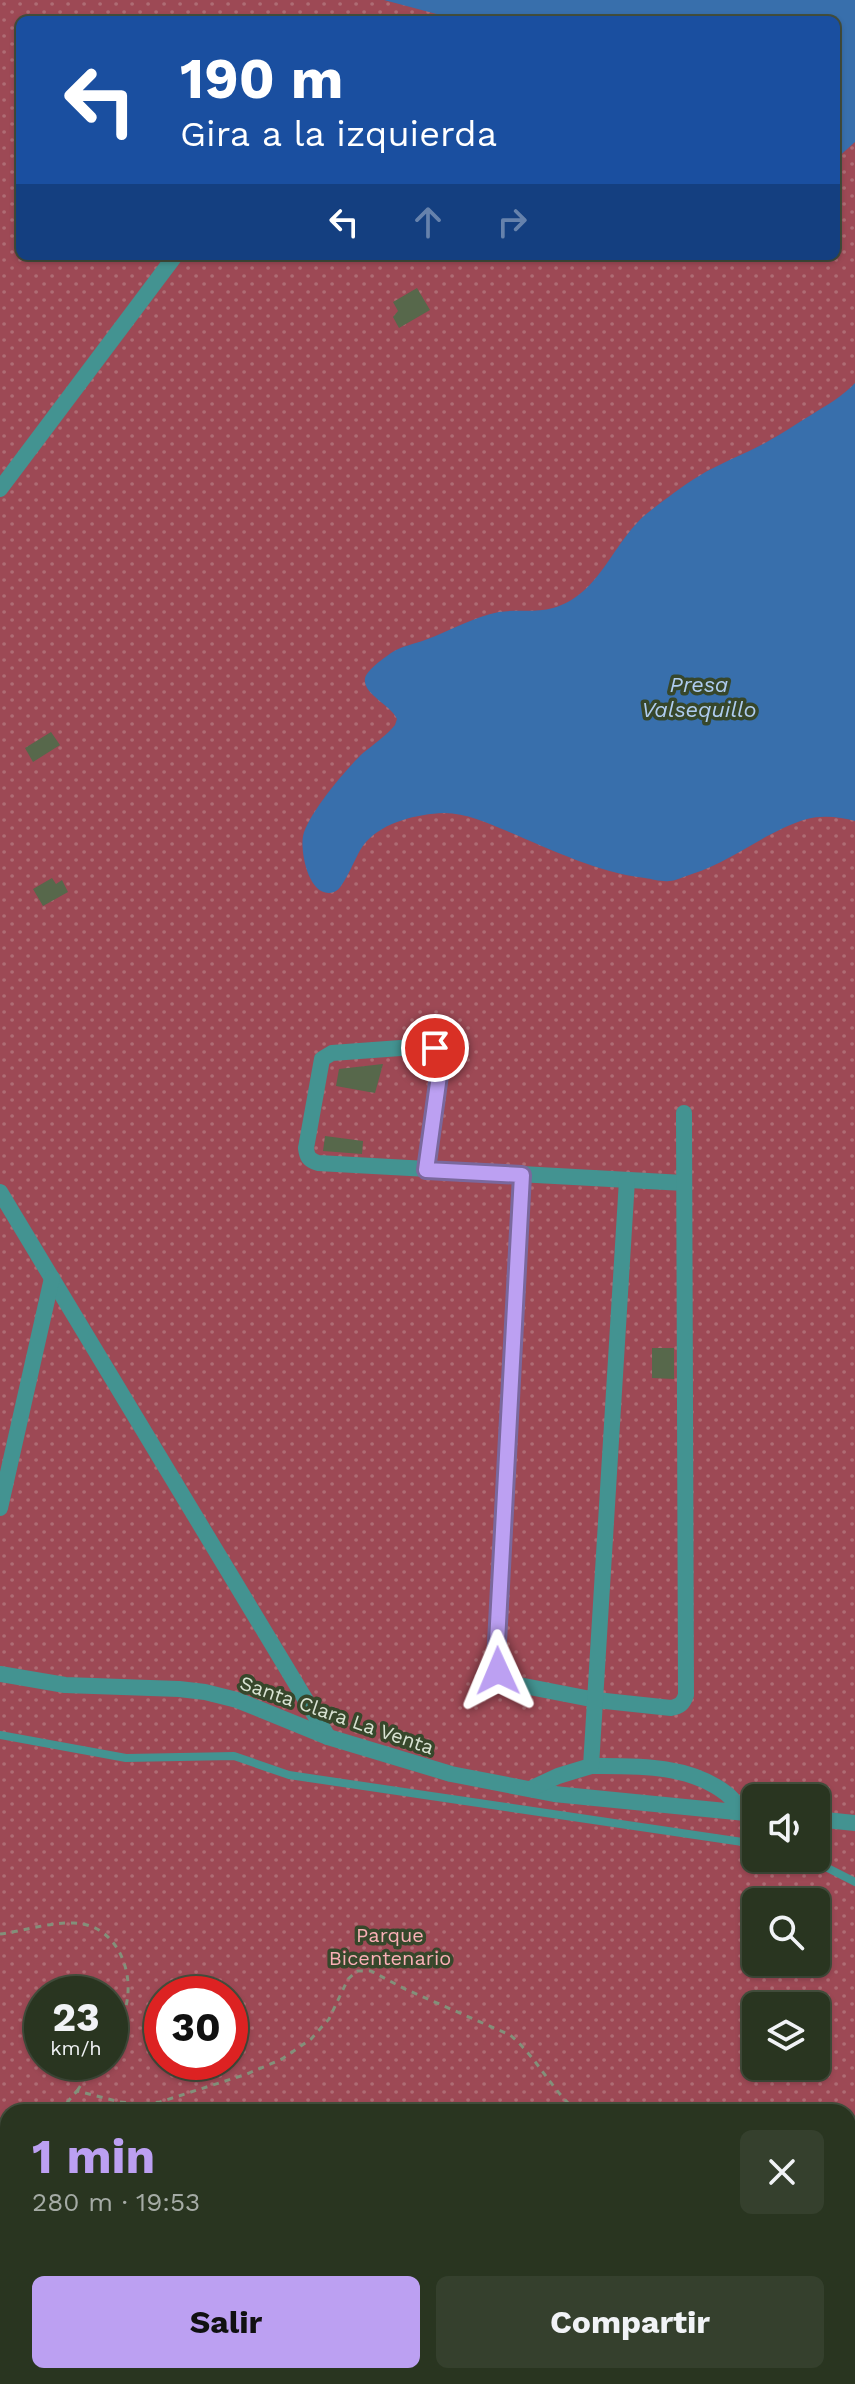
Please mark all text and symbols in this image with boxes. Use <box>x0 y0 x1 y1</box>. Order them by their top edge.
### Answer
text: 190 m <box>180 46 343 112</box>
icon: left <box>48 48 152 152</box>
text: Gira a la izquierda <box>180 113 497 155</box>
icon: left <box>322 200 366 244</box>
icon: ahead <box>406 200 450 244</box>
icon: right <box>490 200 534 244</box>
water label: Presa Valsequillo <box>641 672 757 722</box>
pin <box>401 1014 469 1082</box>
icon: arrive <box>413 1026 457 1070</box>
position arrow <box>456 1629 540 1713</box>
street label: Santa Clara La Venta <box>237 1671 437 1759</box>
map controls <box>742 1784 830 2080</box>
button: sound <box>742 1784 830 1872</box>
button: search <box>742 1888 830 1976</box>
park label: Parque Bicentenario <box>329 1923 451 1970</box>
speed limit sign: 30 <box>144 1976 248 2080</box>
button: layers <box>742 1992 830 2080</box>
text: 23 <box>52 1994 100 2041</box>
text: km/h <box>50 2036 102 2060</box>
text: 1 min <box>32 2128 155 2185</box>
button: close <box>740 2130 824 2214</box>
text: 280 m · 19:53 <box>32 2187 200 2217</box>
button: Salir <box>32 2276 420 2368</box>
button: Compartir <box>436 2276 824 2368</box>

